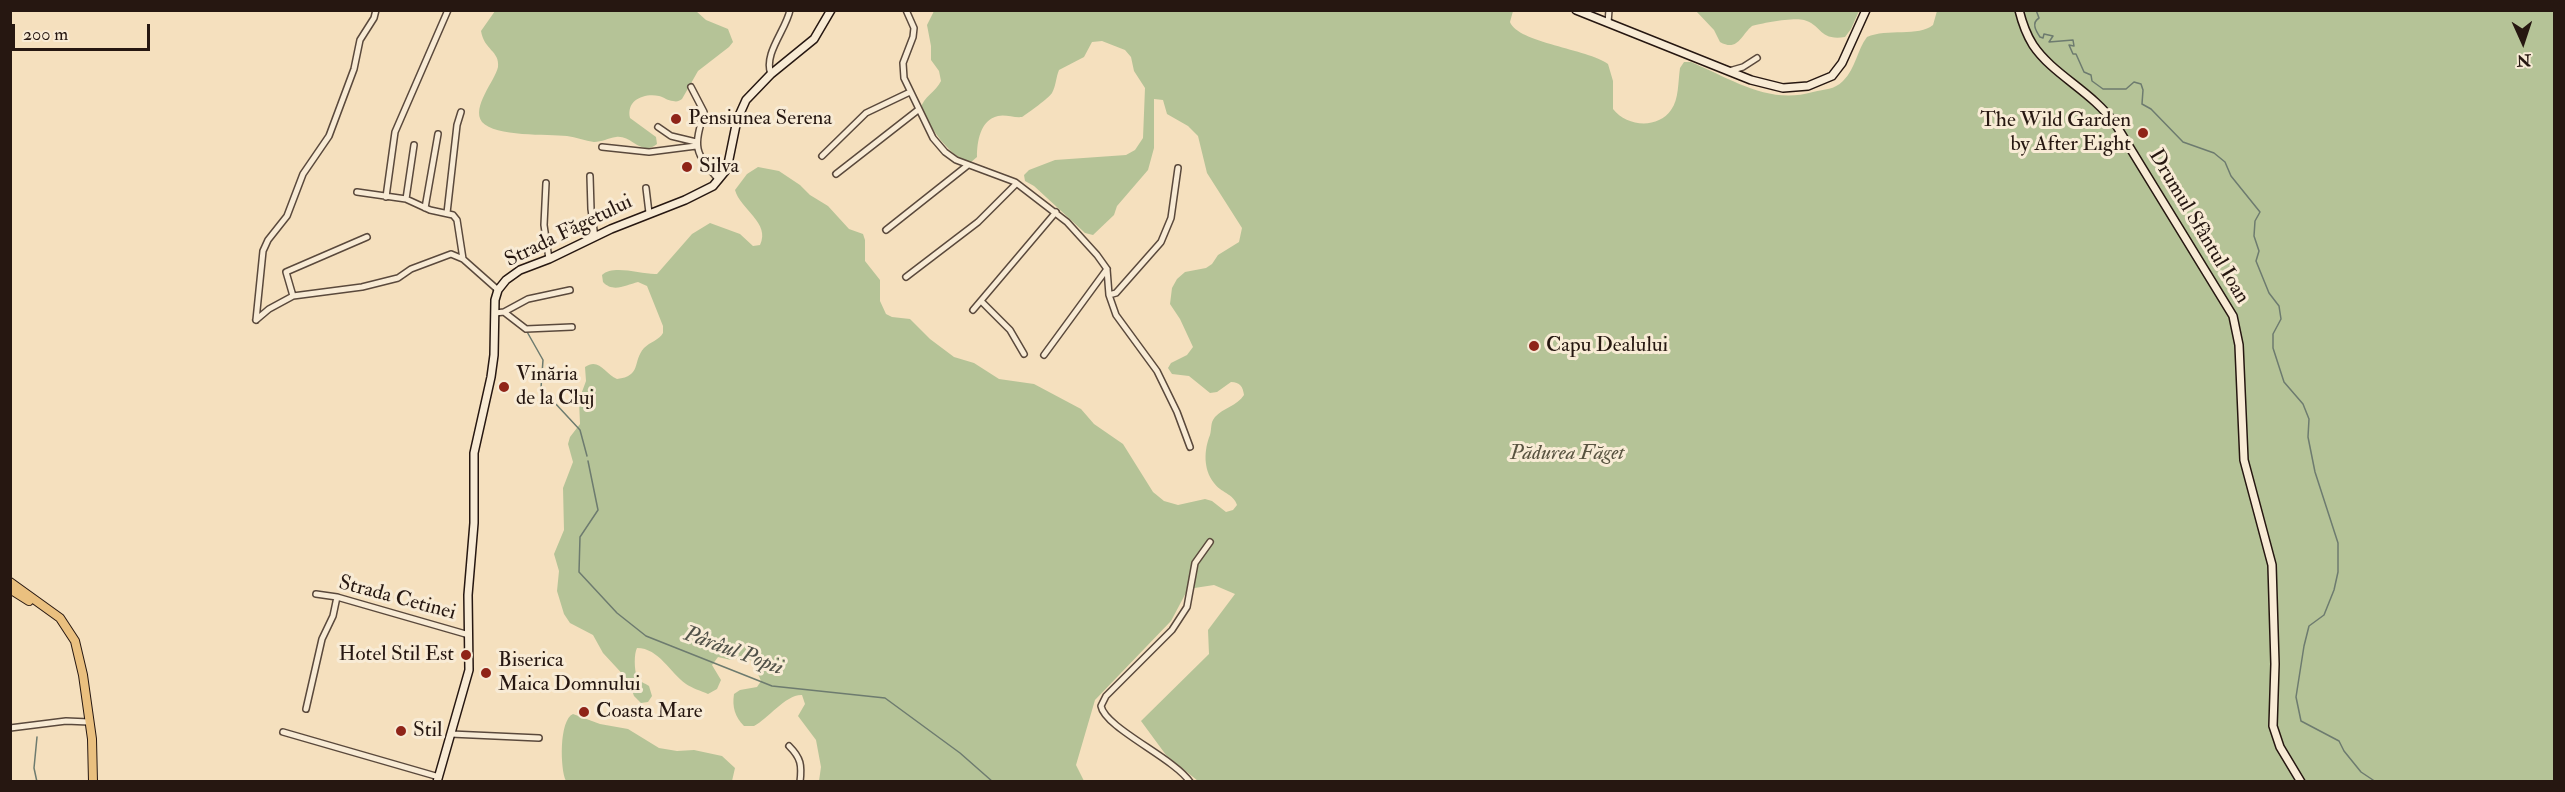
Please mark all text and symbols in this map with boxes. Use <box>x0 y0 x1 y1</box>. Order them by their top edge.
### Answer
scale bar <box>15 12 153 50</box>
north arrow <box>2493 12 2553 72</box>
text: 200 m <box>23 23 68 46</box>
text: N <box>2516 50 2532 70</box>
place label: Pensiunea Serena <box>688 106 832 132</box>
place label: The Wild Garden by After Eight <box>1980 108 2131 158</box>
marker: Pensiunea Serena <box>669 112 683 126</box>
marker: The Wild Garden by After Eight <box>2136 126 2150 140</box>
street label: Drumul Sfântul Ioan <box>2142 145 2254 309</box>
place label: Silva <box>699 154 739 180</box>
marker: Silva <box>680 160 694 174</box>
street label: Strada Făgetului <box>501 190 637 274</box>
place label: Capu Dealului <box>1546 333 1668 359</box>
marker: Capu Dealului <box>1527 339 1541 353</box>
place label: Vinăria de la Cluj <box>516 362 594 412</box>
marker: Vinăria de la Cluj <box>497 380 511 394</box>
park label: Pădurea Făget <box>1510 441 1624 467</box>
street label: Strada Cetinei <box>336 571 458 627</box>
water label: Pârâul Popii <box>680 622 786 682</box>
place label: Hotel Stil Est <box>339 642 454 668</box>
marker: Hotel Stil Est <box>459 648 473 662</box>
place label: Biserica Maica Domnului <box>498 648 641 698</box>
marker: Biserica Maica Domnului <box>479 666 493 680</box>
place label: Coasta Mare <box>596 699 703 725</box>
marker: Coasta Mare <box>577 705 591 719</box>
place label: Stil <box>413 718 442 744</box>
marker: Stil <box>394 724 408 738</box>

